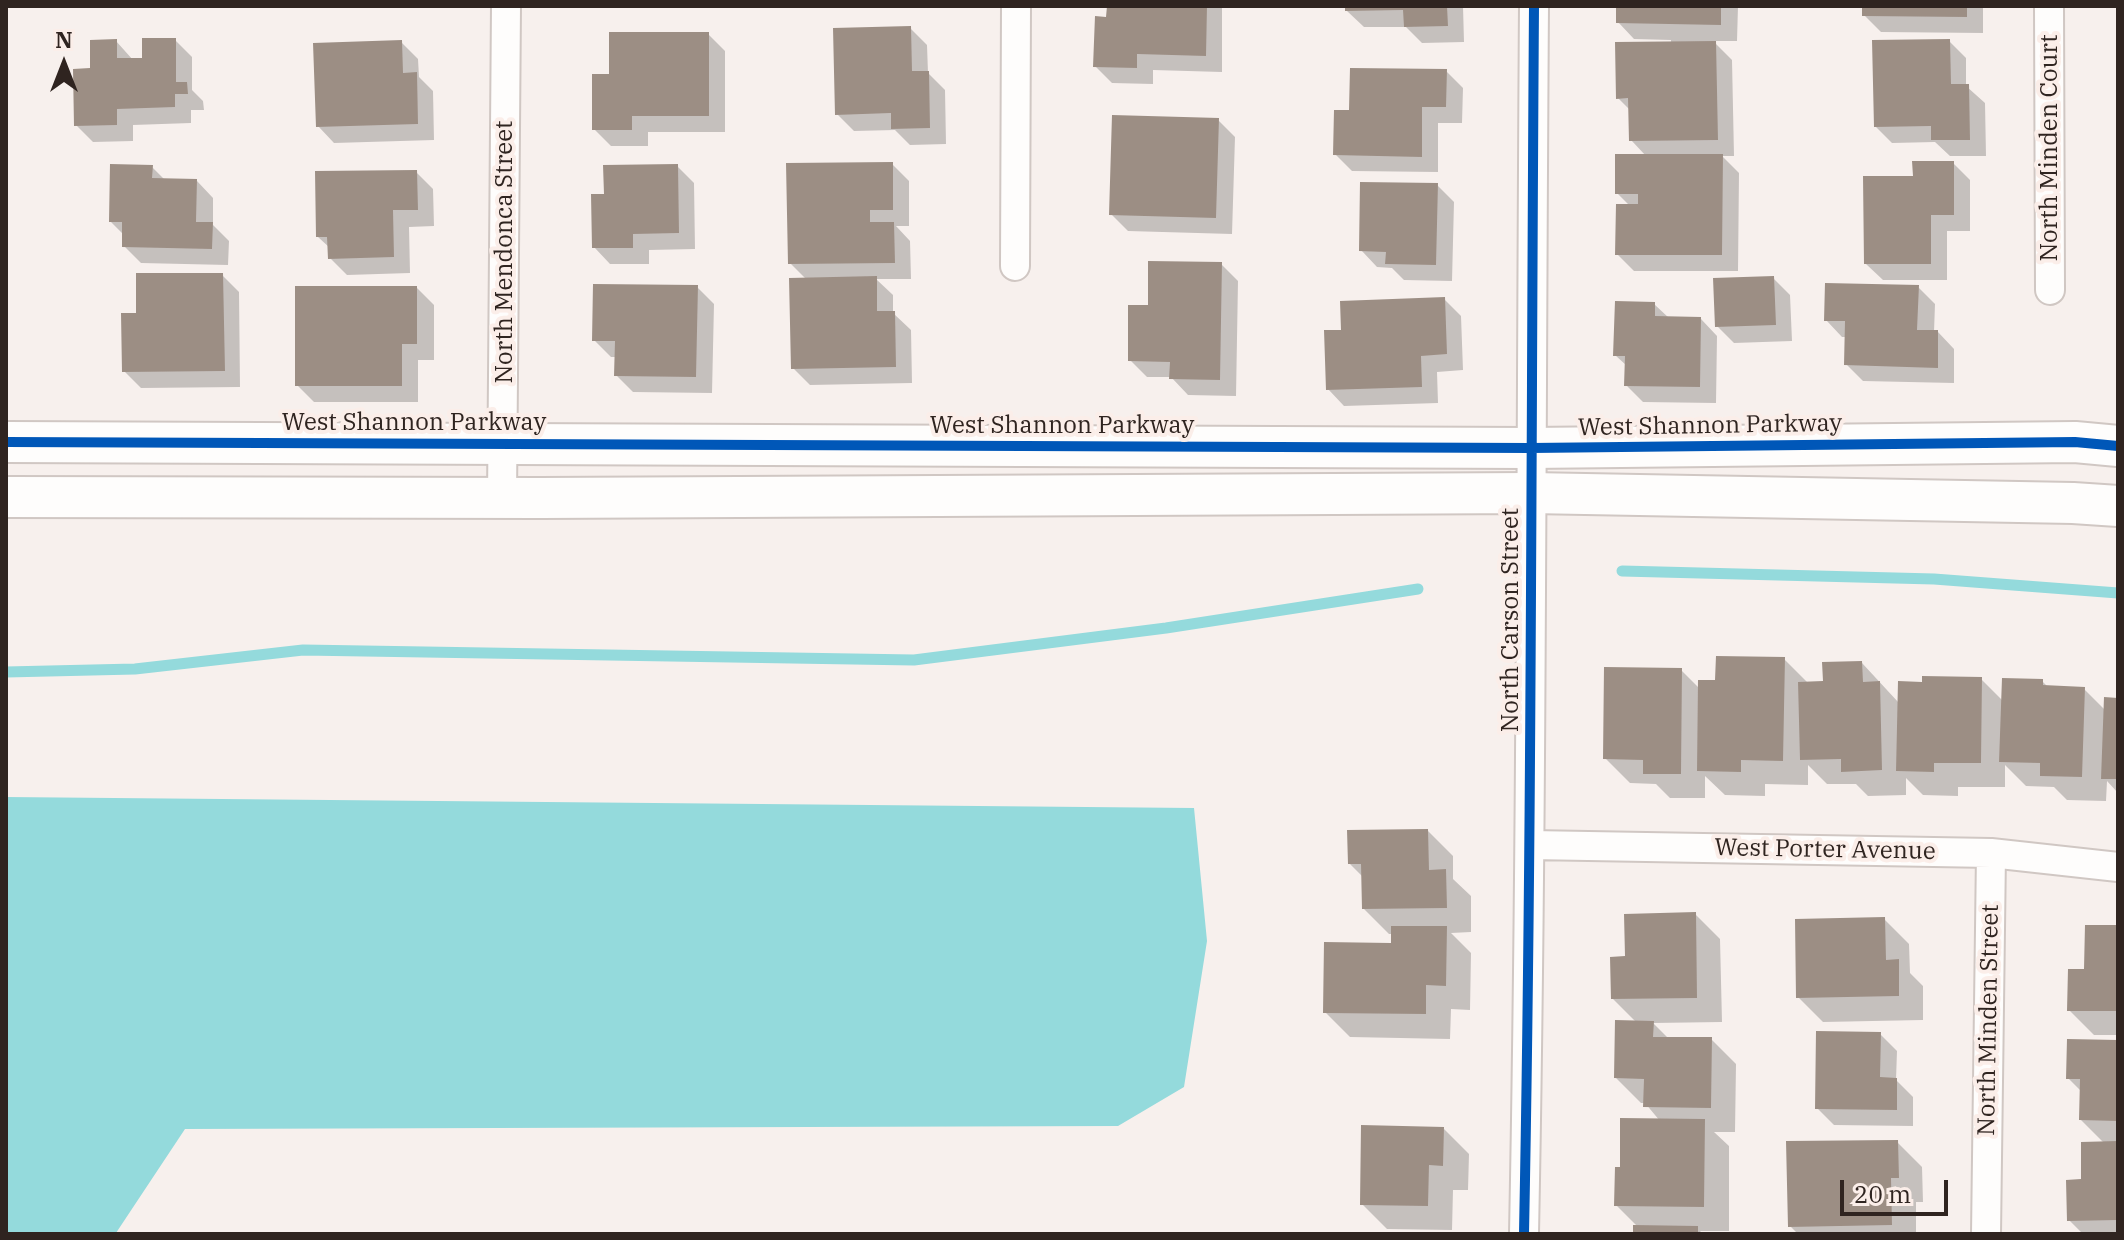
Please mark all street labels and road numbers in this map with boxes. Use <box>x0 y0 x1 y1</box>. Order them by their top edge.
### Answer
street label: North Minden Court <box>2036 34 2064 262</box>
street label: North Mendonca Street <box>491 121 519 383</box>
street label: West Shannon Parkway <box>282 409 546 437</box>
street label: West Shannon Parkway <box>1578 409 1842 443</box>
street label: West Shannon Parkway <box>930 412 1194 440</box>
street label: North Carson Street <box>1497 508 1525 732</box>
street label: West Porter Avenue <box>1714 834 1936 866</box>
street label: North Minden Street <box>1973 904 2005 1136</box>

